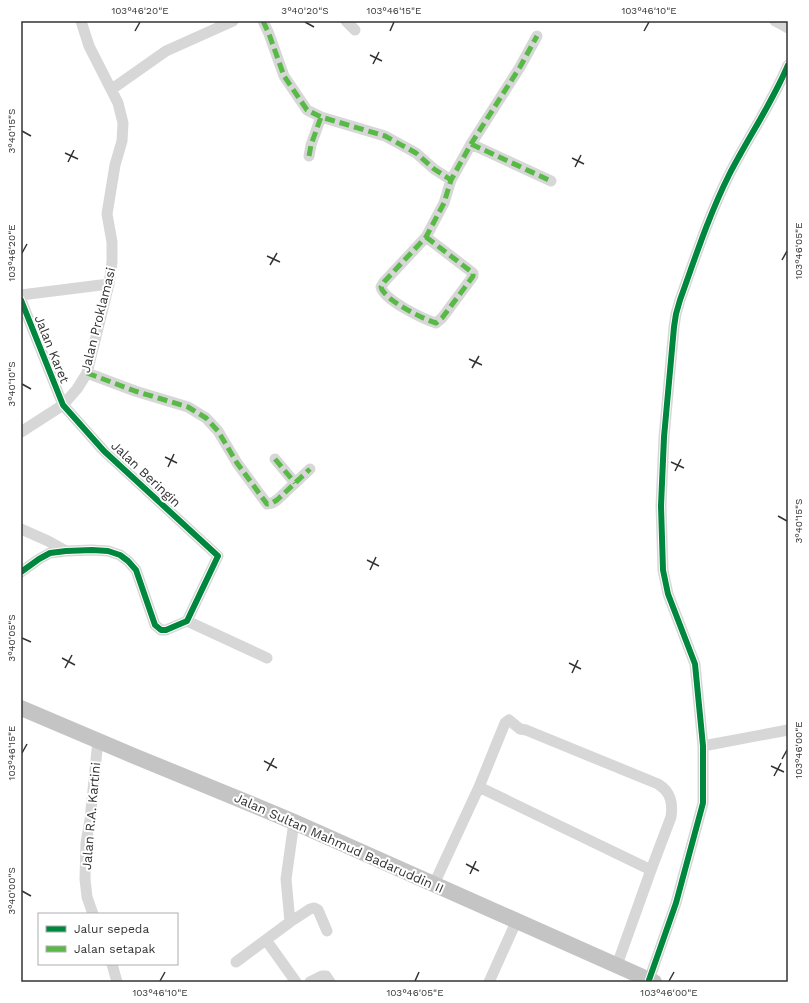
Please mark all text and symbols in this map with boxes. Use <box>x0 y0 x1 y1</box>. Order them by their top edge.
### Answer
text: 103°46'20"E <box>111 5 169 16</box>
text: 3°40'20"S <box>281 5 329 16</box>
text: 103°46'15"E <box>367 5 421 16</box>
text: 103°46'10"E <box>621 5 677 16</box>
text: 3°40'15"S <box>6 108 17 154</box>
text: 103°46'05"E <box>793 222 804 280</box>
text: 103°46'20"E <box>6 224 17 282</box>
street label: Jalan Proklamasi <box>78 266 118 374</box>
street label: Jalan Karet <box>32 313 73 386</box>
text: 3°40'10"S <box>6 361 17 407</box>
street label: Jalan Beringin <box>108 438 184 510</box>
text: 3°40'15"S <box>793 498 804 544</box>
text: 3°40'05"S <box>6 614 17 662</box>
text: 103°46'00"E <box>793 721 804 779</box>
text: 103°46'15"E <box>6 726 17 780</box>
street label: Jalan R.A. Kartini <box>79 761 103 871</box>
street label: Jalan Sultan Mahmud Badaruddin II <box>232 790 446 896</box>
text: 3°40'00"S <box>6 867 17 915</box>
legend <box>38 913 178 965</box>
text: Jalur sepeda <box>74 922 149 936</box>
text: Jalan setapak <box>74 942 156 956</box>
text: 103°46'10"E <box>132 987 188 998</box>
text: 103°46'05"E <box>386 987 444 998</box>
text: 103°46'00"E <box>640 987 698 998</box>

